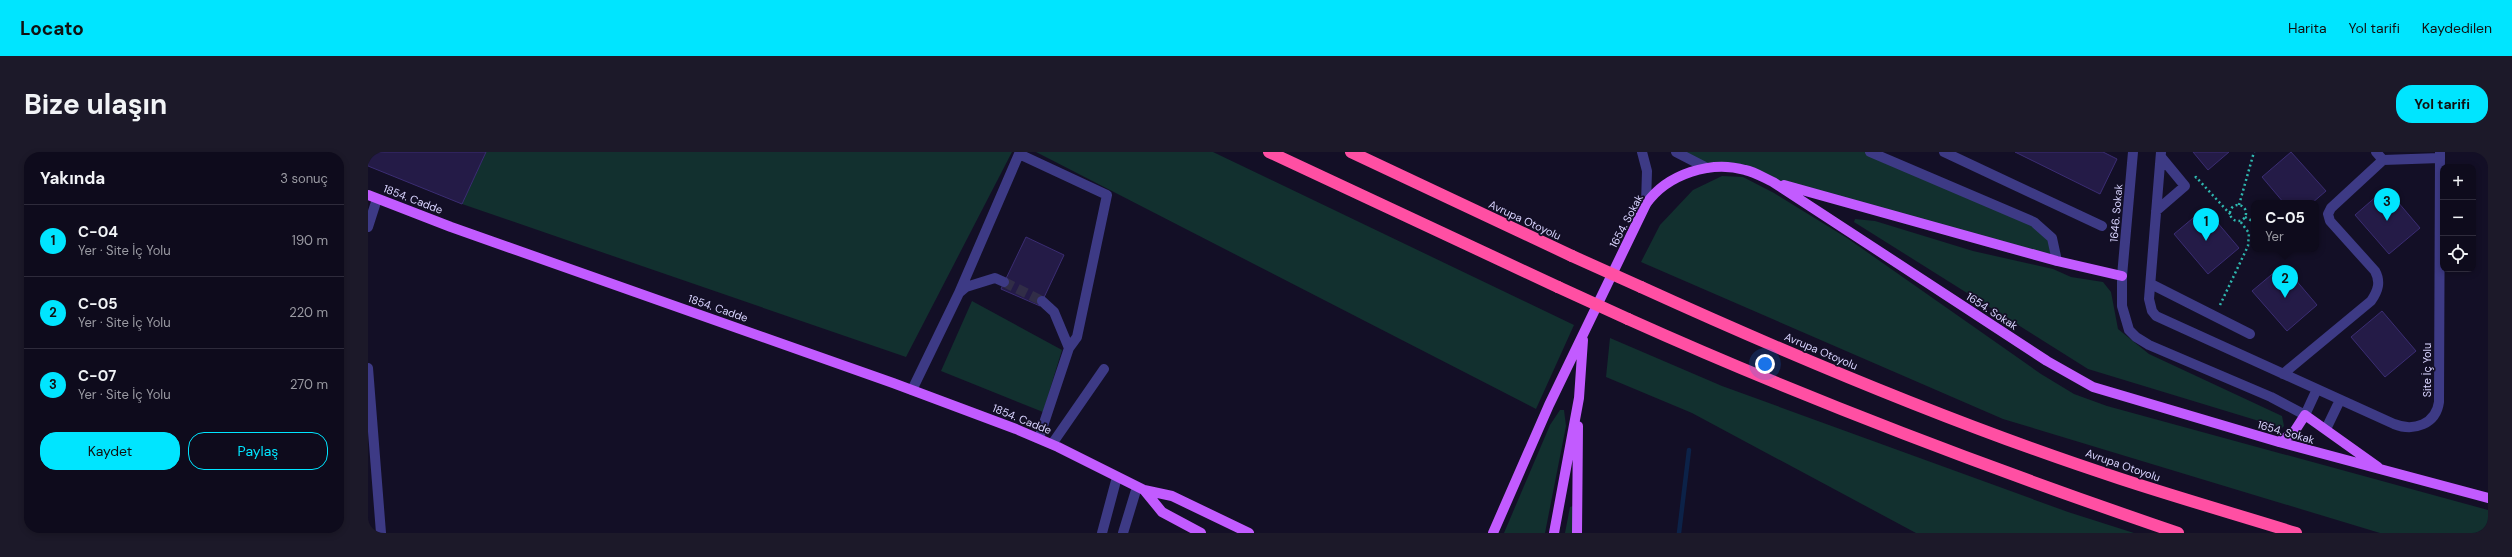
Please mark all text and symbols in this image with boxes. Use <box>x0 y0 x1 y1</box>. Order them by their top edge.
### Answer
text: Locato <box>20 16 84 41</box>
text: Harita <box>2288 19 2327 37</box>
text: Yol tarifi <box>2349 19 2400 37</box>
text: Kaydedilen <box>2422 19 2492 37</box>
button: Yol tarifi <box>2396 85 2488 123</box>
text: Bize ulaşın <box>24 86 167 123</box>
map controls <box>2440 164 2476 272</box>
button: + <box>2440 164 2476 200</box>
text: Yakında <box>40 167 105 189</box>
text: 3 sonuç <box>280 170 328 187</box>
street label: 1854. Cadde <box>381 181 445 217</box>
street label: 1646. Sokak <box>2106 183 2126 243</box>
pin: 3 <box>2374 188 2400 221</box>
street label: 1654. Sokak <box>1606 191 1646 250</box>
street label: Avrupa Otoyolu <box>1487 197 1563 243</box>
popup <box>2251 200 2319 252</box>
button: − <box>2440 200 2476 236</box>
pin: 1 <box>2193 208 2219 241</box>
text: C-05 <box>2265 208 2305 228</box>
text: C-04 <box>78 222 118 242</box>
text: Yer <box>2265 228 2284 245</box>
text: 1 <box>51 232 55 249</box>
text: 190 m <box>292 232 328 249</box>
button: locate <box>2440 236 2476 272</box>
text: Yer · Site İç Yolu <box>78 242 171 259</box>
pin: 2 <box>2272 265 2298 298</box>
street label: 1654. Sokak <box>1964 289 2021 333</box>
street label: 1854. Cadde <box>686 291 750 325</box>
text: C-05 <box>78 294 118 314</box>
text: 2 <box>49 304 57 321</box>
text: 220 m <box>289 304 328 321</box>
text: Yer · Site İç Yolu <box>78 314 171 331</box>
street label: Avrupa Otoyolu <box>1782 329 1860 373</box>
street label: Site İç Yolu <box>2420 343 2434 397</box>
your location <box>1755 354 1775 374</box>
text: C-07 <box>78 366 116 386</box>
text: 3 <box>49 376 57 393</box>
text: 270 m <box>290 376 328 393</box>
text: Yer · Site İç Yolu <box>78 386 171 403</box>
street label: 1854. Cadde <box>990 401 1054 437</box>
street label: 1654. Sokak <box>2256 417 2317 447</box>
button: Kaydet <box>40 432 180 470</box>
button: Paylaş <box>188 432 328 470</box>
street label: Avrupa Otoyolu <box>2084 446 2162 484</box>

